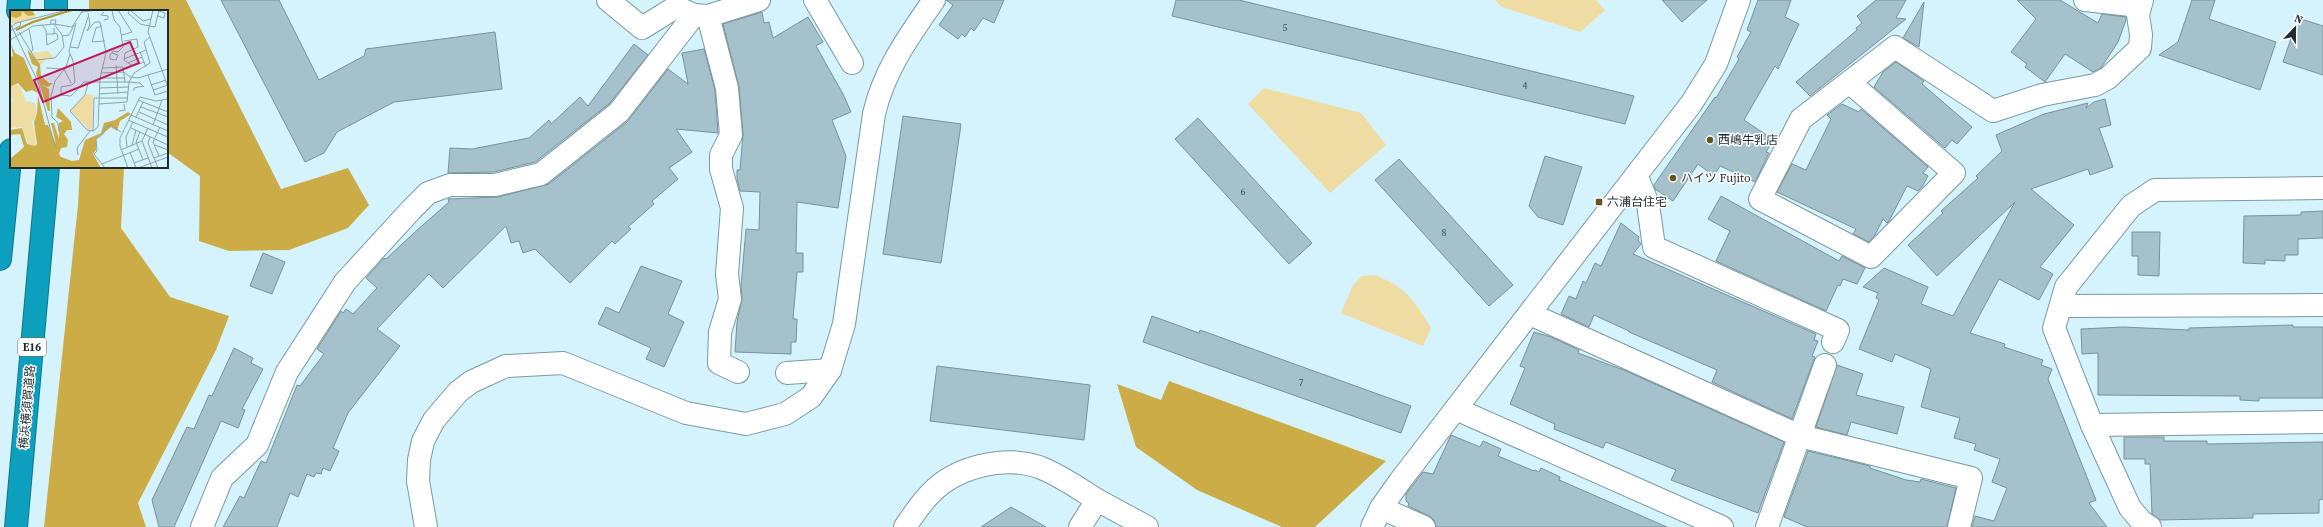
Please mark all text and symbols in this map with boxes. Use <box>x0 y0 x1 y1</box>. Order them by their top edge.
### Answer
north arrow <box>2275 8 2315 48</box>
inset map <box>10 10 168 168</box>
text: N <box>2292 11 2305 28</box>
house number: 5 <box>1283 21 1288 34</box>
house number: 4 <box>1523 79 1528 92</box>
place label: 西嶋牛乳店 <box>1718 132 1778 148</box>
marker: 西嶋牛乳店 <box>1705 135 1715 145</box>
place label: ハイツ Fujito <box>1681 170 1751 186</box>
marker: ハイツ Fujito <box>1668 173 1678 183</box>
house number: 6 <box>1241 185 1246 198</box>
place label: 六浦台住宅 <box>1607 194 1667 210</box>
marker: 六浦台住宅 <box>1594 197 1604 207</box>
house number: 8 <box>1442 226 1447 239</box>
road number: E16 <box>18 338 46 356</box>
street label: 横浜横須賀道路 <box>15 364 39 450</box>
house number: 7 <box>1299 376 1304 389</box>

